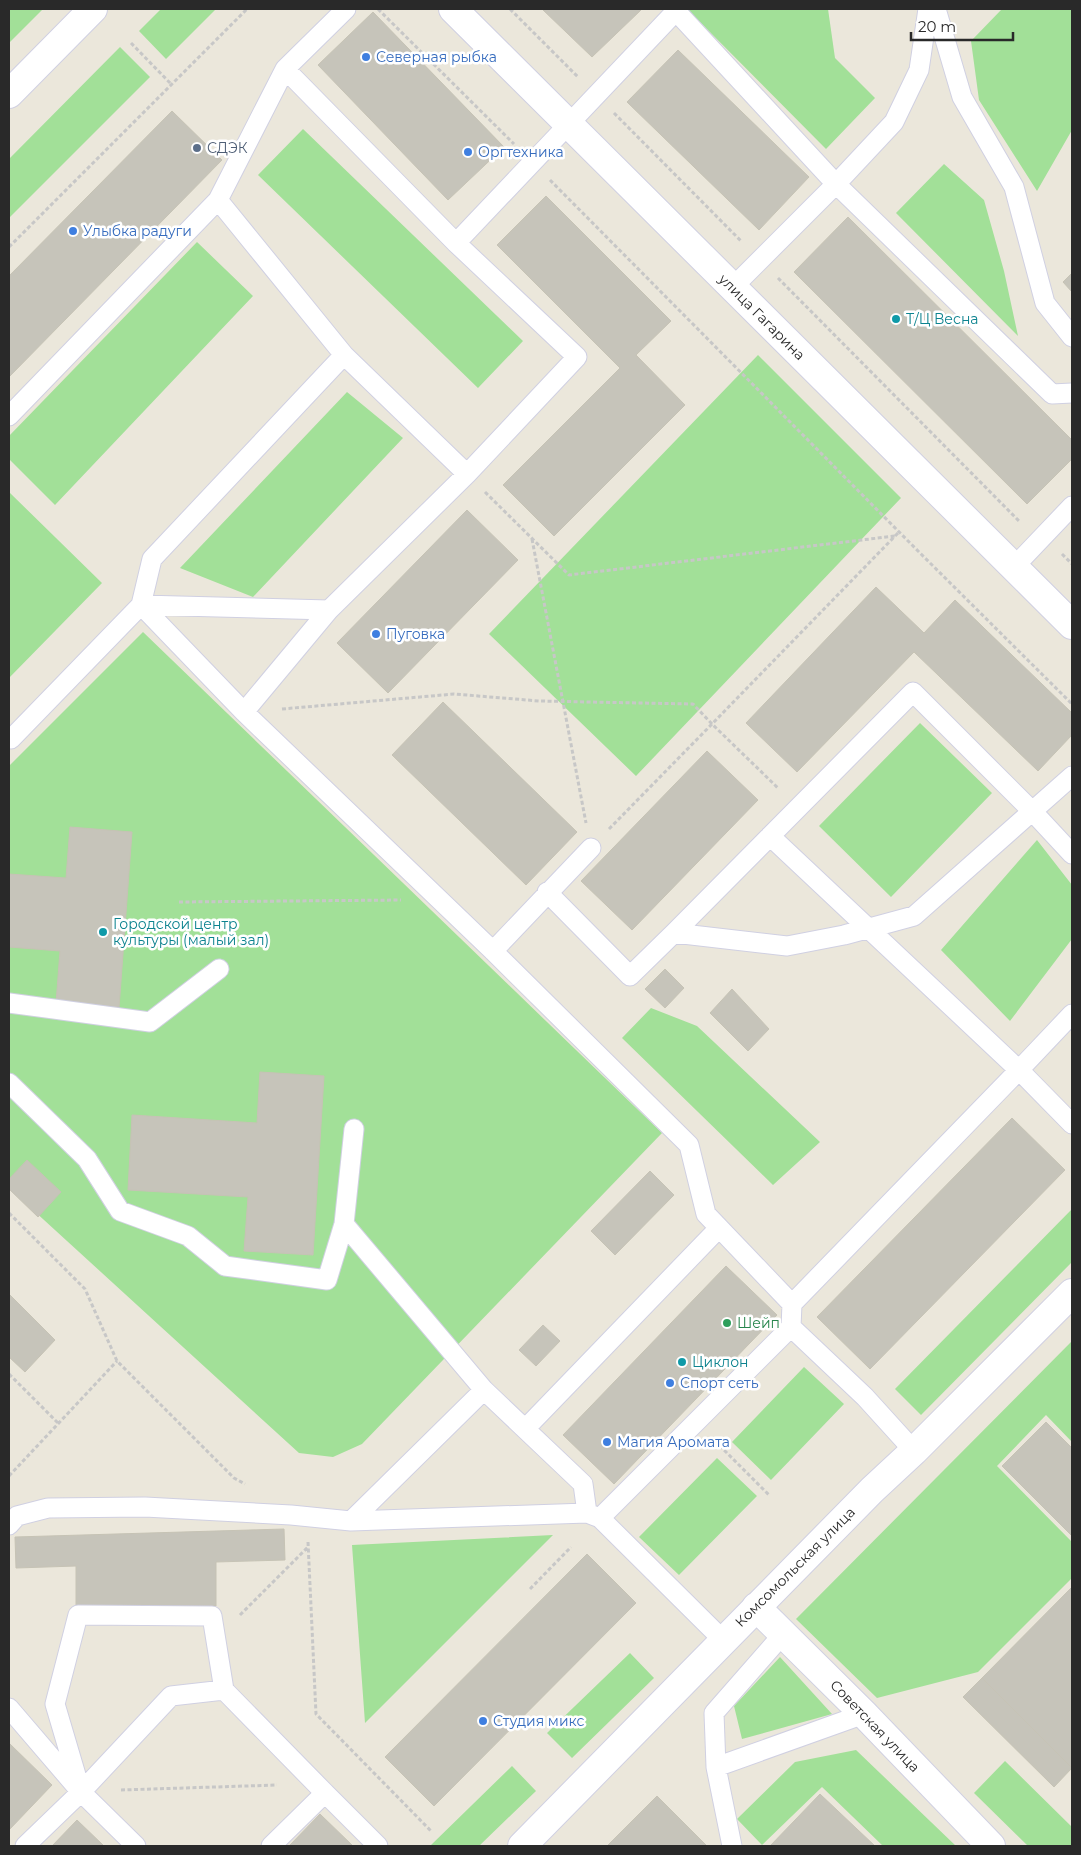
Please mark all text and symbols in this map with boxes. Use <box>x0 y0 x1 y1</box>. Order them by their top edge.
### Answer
scale bar <box>911 10 1014 42</box>
text: 20 m <box>918 17 956 36</box>
place label: Северная рыбка <box>376 48 497 66</box>
marker: Северная рыбка <box>360 51 372 63</box>
place label: СДЭК <box>207 139 248 157</box>
marker: СДЭК <box>191 142 203 154</box>
place label: Оргтехника <box>478 143 564 161</box>
marker: Оргтехника <box>462 146 474 158</box>
place label: Улыбка радуги <box>83 222 192 240</box>
marker: Улыбка радуги <box>67 225 79 237</box>
street label: улица Гагарина <box>714 269 809 364</box>
place label: Т/Ц Весна <box>906 310 979 328</box>
marker: Т/Ц Весна <box>890 313 902 325</box>
place label: Пуговка <box>386 625 445 643</box>
marker: Пуговка <box>370 628 382 640</box>
place label: Городской центр культуры (малый зал) <box>113 915 269 949</box>
marker: Городской центр культуры (малый зал) <box>97 926 109 938</box>
place label: Шейп <box>737 1314 780 1332</box>
marker: Шейп <box>721 1317 733 1329</box>
place label: Циклон <box>692 1353 749 1371</box>
marker: Циклон <box>676 1356 688 1368</box>
place label: Спорт сеть <box>680 1374 759 1392</box>
marker: Спорт сеть <box>664 1377 676 1389</box>
place label: Магия Аромата <box>617 1433 730 1451</box>
marker: Магия Аромата <box>601 1436 613 1448</box>
street label: Комсомольская улица <box>731 1503 859 1631</box>
street label: Советская улица <box>826 1676 924 1776</box>
place label: Студия микс <box>493 1712 584 1730</box>
marker: Студия микс <box>477 1715 489 1727</box>

